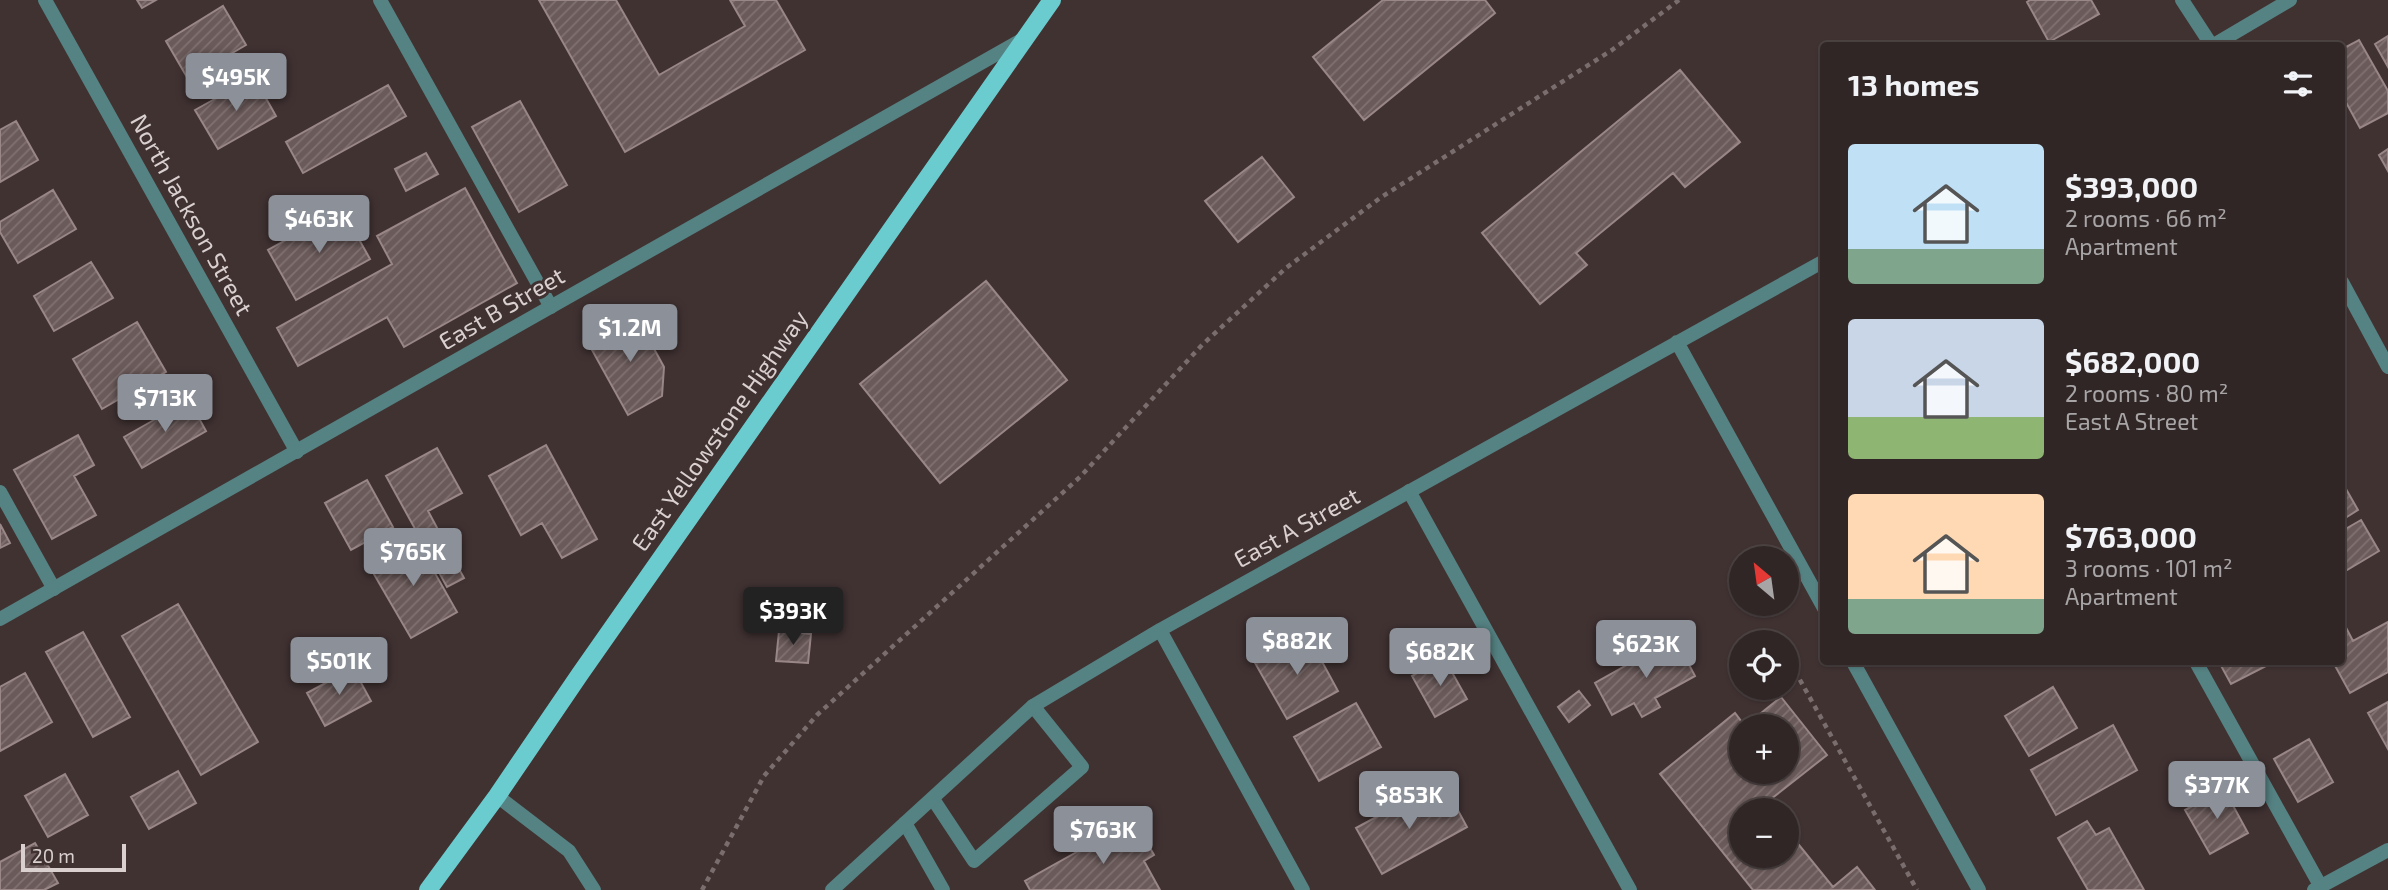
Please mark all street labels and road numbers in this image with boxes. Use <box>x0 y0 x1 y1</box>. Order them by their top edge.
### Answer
street label: North Jackson Street <box>125 109 260 320</box>
street label: East B Street <box>433 260 569 355</box>
street label: East Yellowstone Highway <box>625 304 813 556</box>
street label: East A Street <box>1228 480 1364 573</box>

